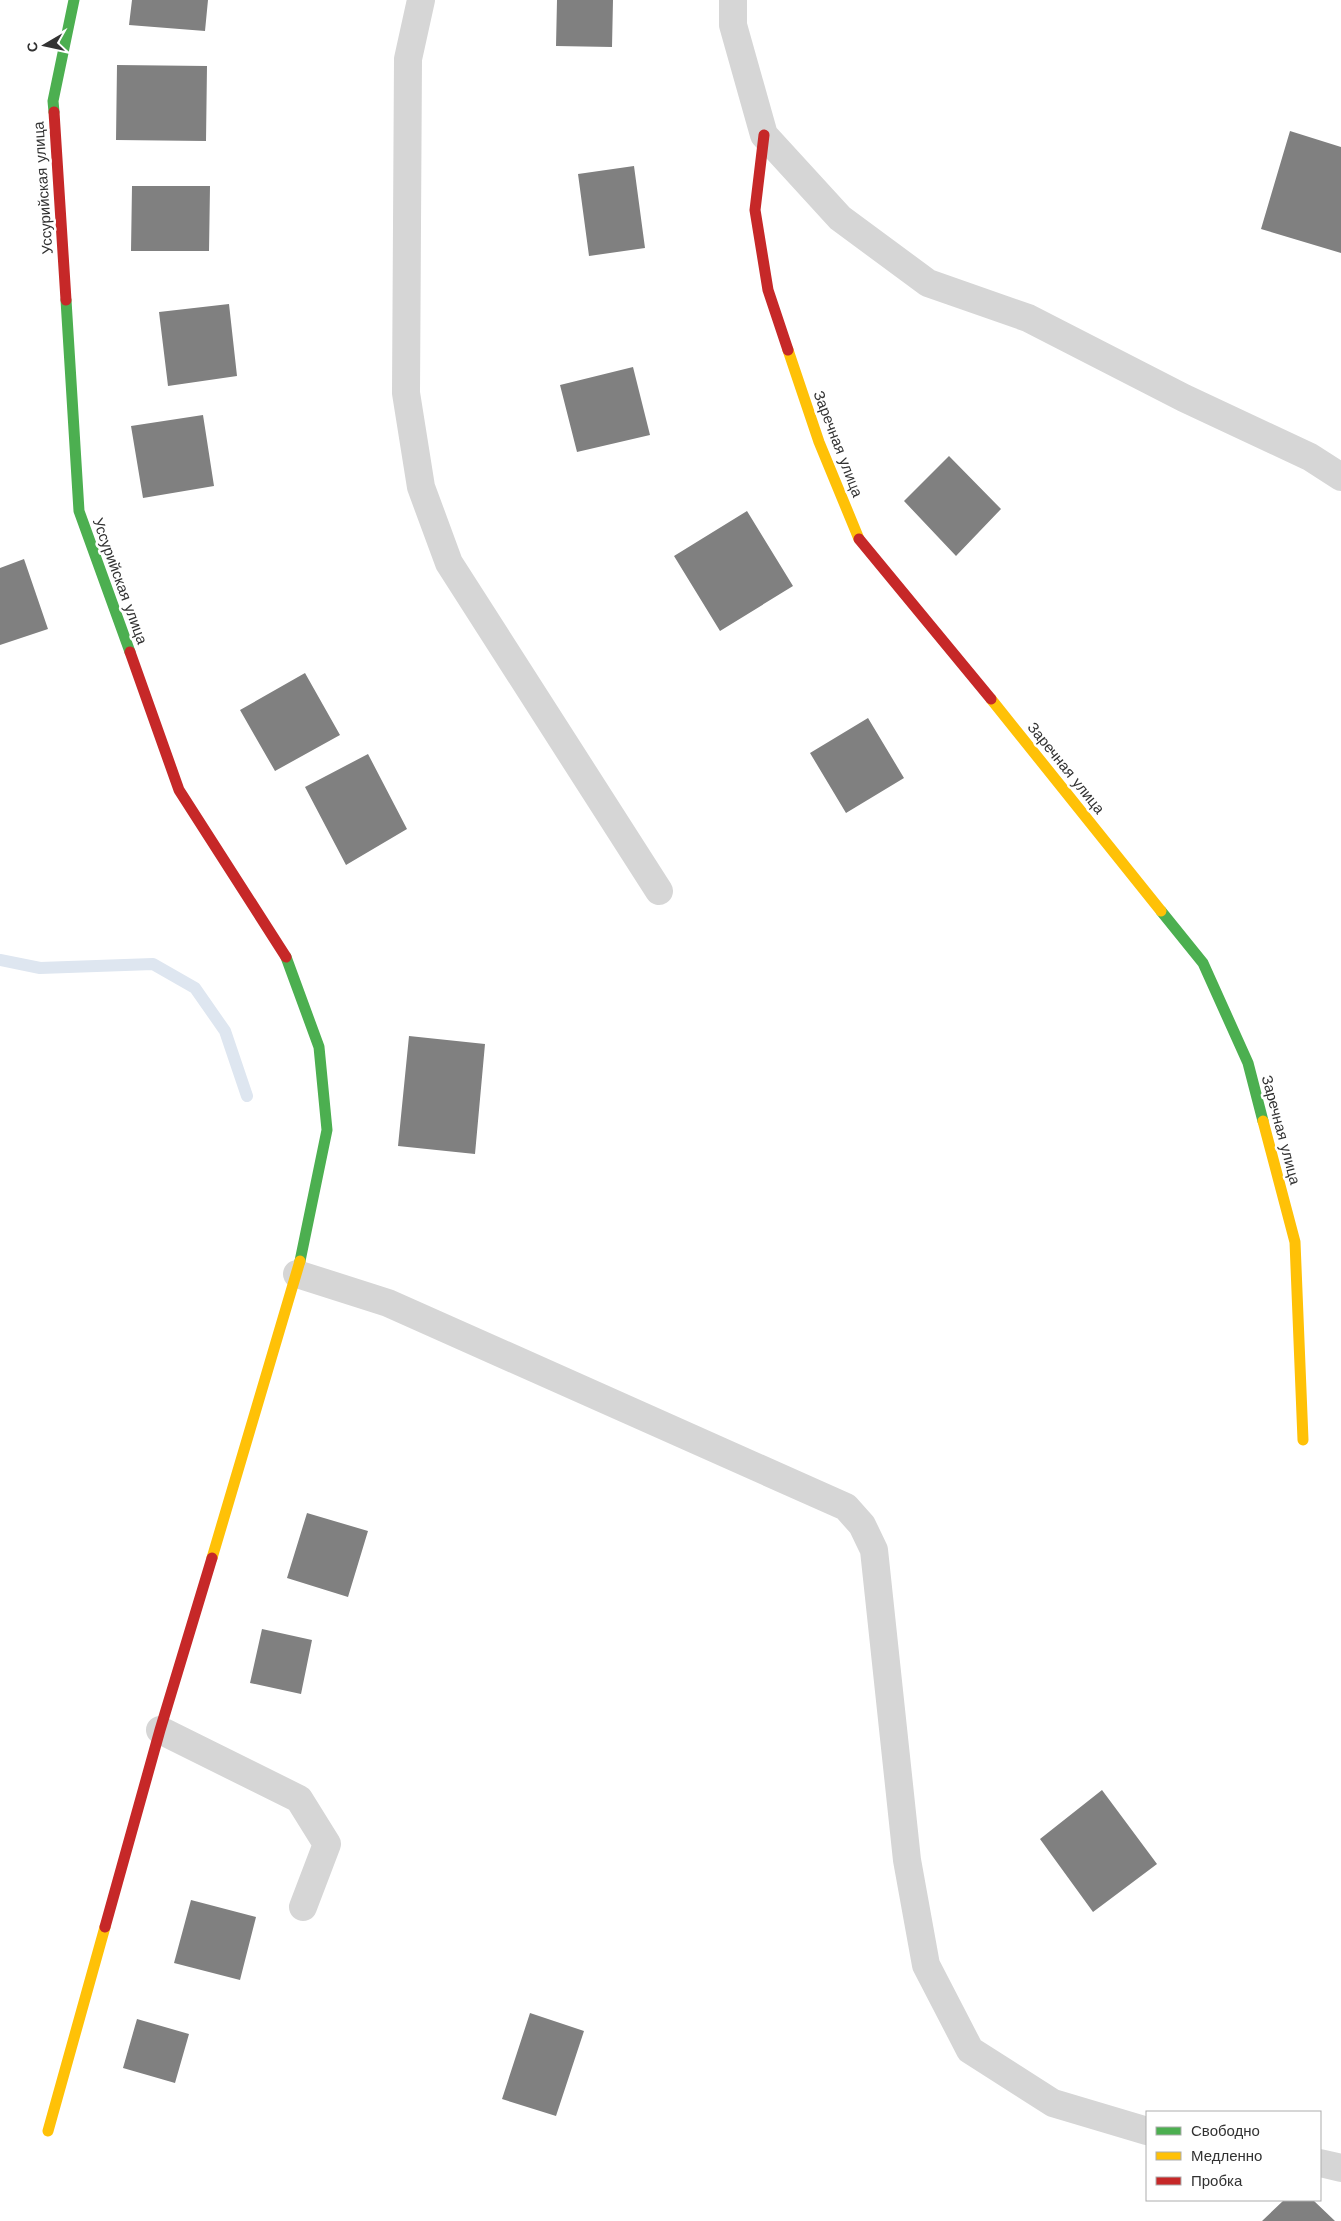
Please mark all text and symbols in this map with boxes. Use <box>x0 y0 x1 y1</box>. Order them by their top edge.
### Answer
north arrow <box>20 20 70 70</box>
text: С <box>23 41 41 53</box>
street label: Уссурийская улица <box>29 120 57 255</box>
street label: Заречная улица <box>809 388 867 500</box>
street label: Уссурийская улица <box>89 515 151 647</box>
street label: Заречная улица <box>1024 719 1109 818</box>
street label: Заречная улица <box>1258 1073 1304 1187</box>
legend <box>1146 2111 1321 2201</box>
text: Свободно <box>1191 2122 1260 2140</box>
text: Медленно <box>1191 2147 1262 2165</box>
text: Пробка <box>1191 2172 1243 2190</box>

